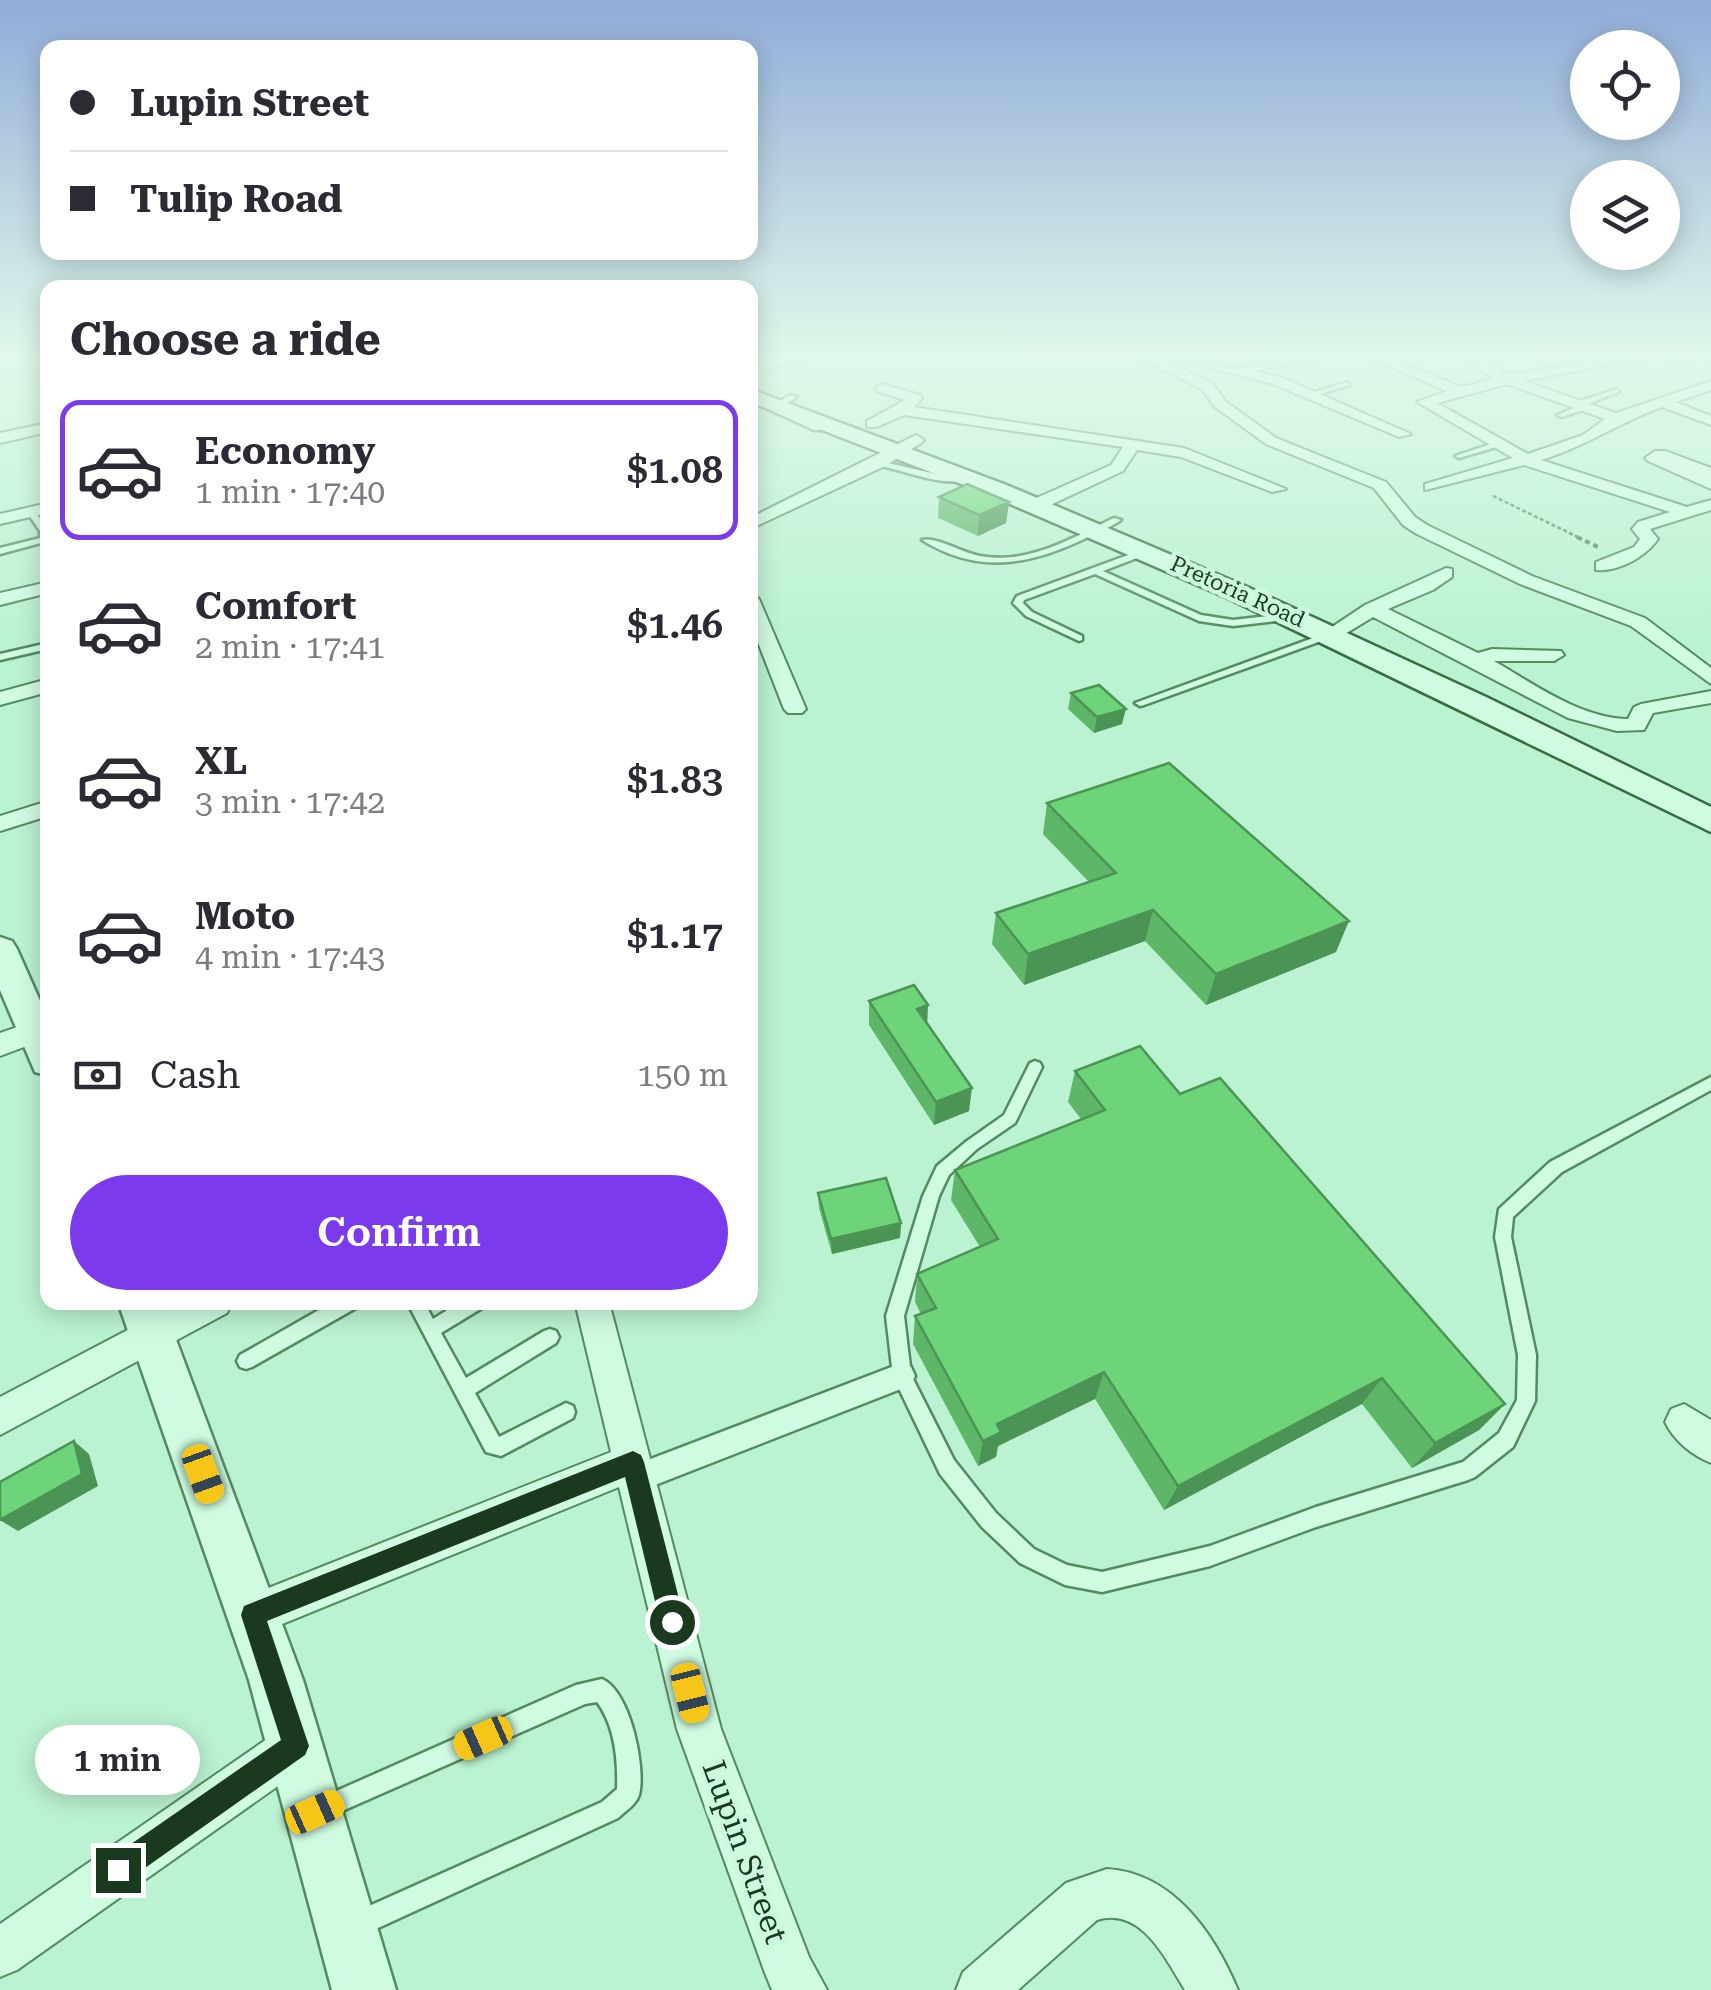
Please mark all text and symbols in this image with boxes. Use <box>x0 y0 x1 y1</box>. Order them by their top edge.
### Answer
map controls <box>1570 30 1680 270</box>
button: locate <box>1570 30 1680 140</box>
text: Lupin Street <box>130 81 369 125</box>
button: layers <box>1570 160 1680 270</box>
text: Tulip Road <box>130 177 342 221</box>
text: Choose a ride <box>70 313 381 366</box>
icon: car <box>75 425 165 515</box>
text: Economy <box>195 429 375 473</box>
text: $1.08 <box>627 448 723 492</box>
text: 1 min · 17:40 <box>195 473 385 511</box>
street label: Pretoria Road <box>1167 551 1309 632</box>
icon: car <box>75 580 165 670</box>
text: Comfort <box>195 584 356 628</box>
text: $1.46 <box>627 603 723 647</box>
text: 2 min · 17:41 <box>195 628 385 666</box>
icon: car <box>75 735 165 825</box>
text: XL <box>195 739 247 783</box>
text: $1.83 <box>627 758 723 802</box>
text: 3 min · 17:42 <box>195 783 385 821</box>
icon: car <box>75 890 165 980</box>
text: Moto <box>195 894 295 938</box>
text: $1.17 <box>627 913 723 957</box>
text: 4 min · 17:43 <box>195 938 385 976</box>
icon: cash <box>70 1048 125 1103</box>
text: Cash <box>150 1053 240 1097</box>
text: 150 m <box>637 1056 728 1094</box>
button: Confirm <box>70 1175 728 1290</box>
car <box>179 1441 227 1507</box>
route start <box>650 1600 695 1645</box>
car <box>668 1660 712 1726</box>
car <box>449 1712 517 1764</box>
callout: 1 min <box>36 1725 200 1795</box>
text: 1 min <box>73 1741 162 1779</box>
street label: Lupin Street <box>694 1756 796 1948</box>
car <box>281 1786 349 1838</box>
route end <box>96 1848 141 1893</box>

